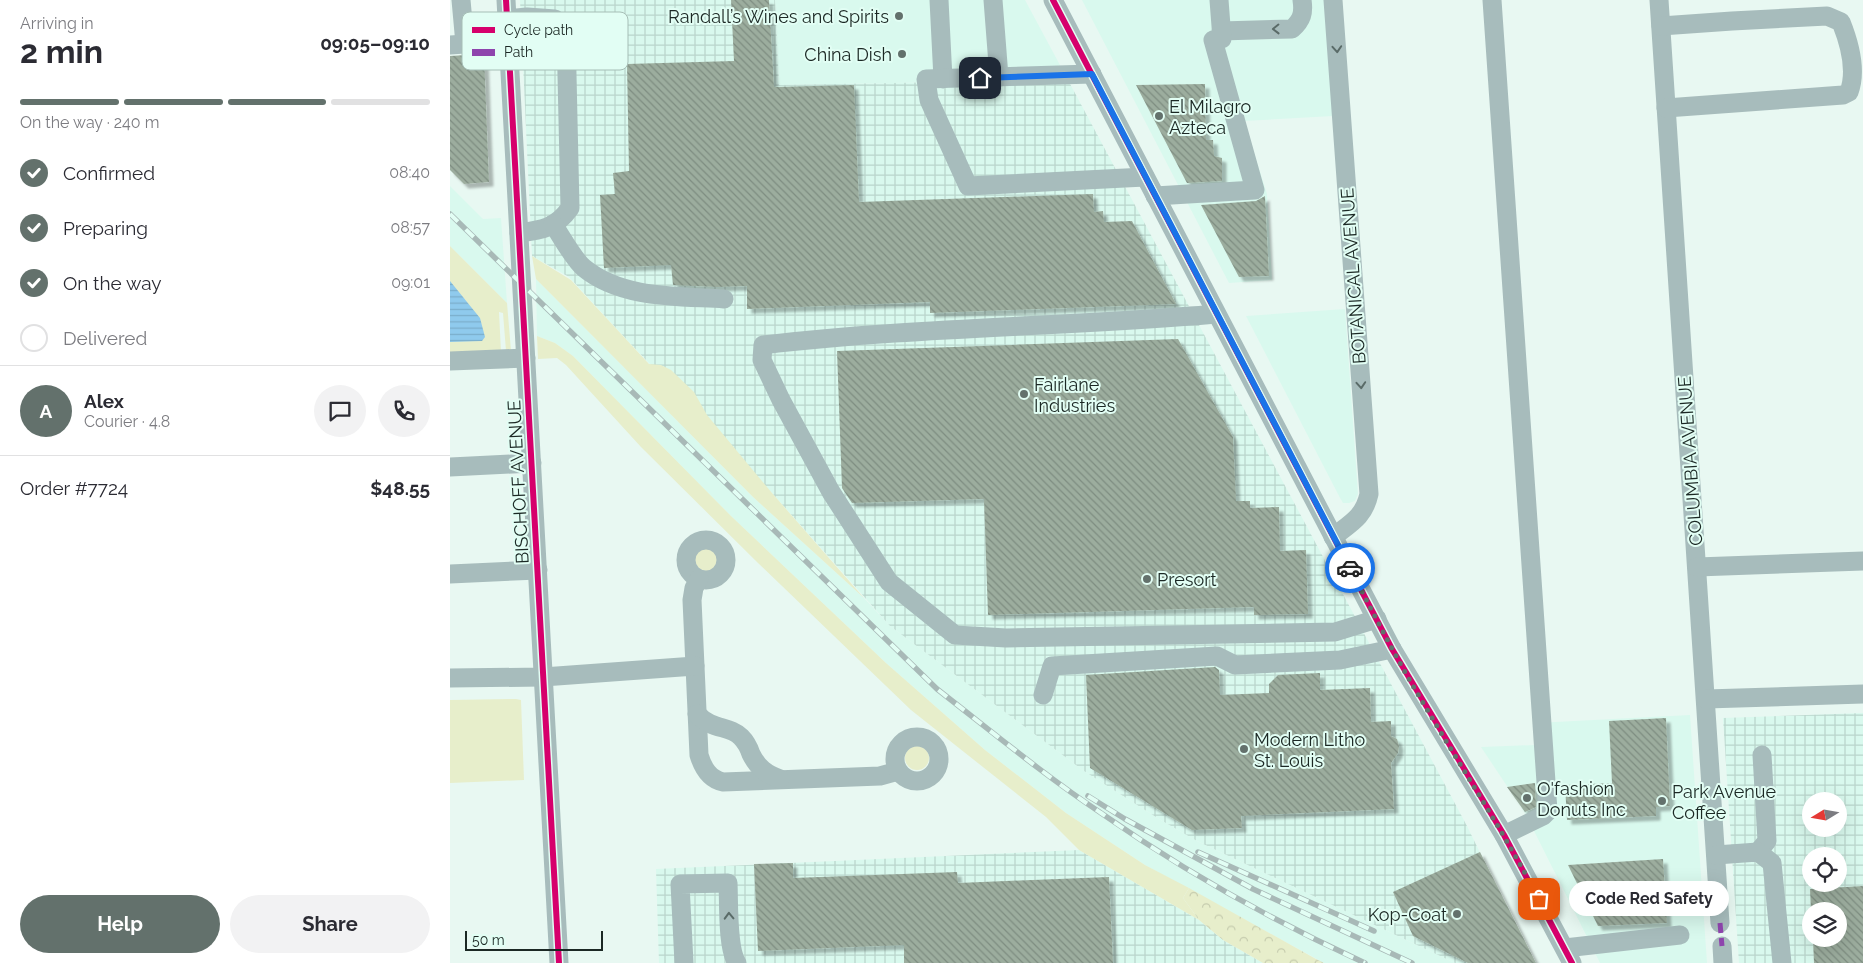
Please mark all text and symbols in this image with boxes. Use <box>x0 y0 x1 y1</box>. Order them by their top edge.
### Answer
place label: Randall’s Wines and Spirits <box>668 6 889 27</box>
marker: Randall’s Wines and Spirits <box>893 10 905 22</box>
legend <box>462 12 628 70</box>
text: Arriving in <box>20 14 94 33</box>
text: Cycle path <box>504 22 573 38</box>
one-way arrow <box>1272 24 1280 35</box>
text: 09:05–09:10 <box>320 32 430 54</box>
text: 2 min <box>20 33 103 70</box>
text: Path <box>504 44 533 60</box>
place label: China Dish <box>804 44 892 65</box>
one-way arrow <box>1331 45 1342 53</box>
marker: China Dish <box>896 48 908 60</box>
pin <box>959 57 1001 99</box>
icon: home <box>966 64 994 92</box>
place label: El Milagro Azteca <box>1169 96 1251 138</box>
marker: El Milagro Azteca <box>1153 110 1165 122</box>
text: On the way · 240 m <box>20 113 159 132</box>
icon: check <box>20 159 48 187</box>
text: Confirmed <box>63 162 155 184</box>
text: 08:40 <box>389 163 430 182</box>
street label: BOTANICAL AVENUE <box>1336 187 1370 365</box>
icon: check <box>20 214 48 242</box>
text: Preparing <box>63 217 148 239</box>
text: 08:57 <box>390 218 430 237</box>
icon: check <box>20 269 48 297</box>
text: On the way <box>63 272 162 294</box>
text: 09:01 <box>391 273 430 292</box>
text: Delivered <box>63 327 147 349</box>
place label: Fairlane Industries <box>1034 374 1115 416</box>
street label: COLUMBIA AVENUE <box>1674 376 1706 546</box>
one-way arrow <box>1355 382 1366 390</box>
button: chat <box>314 385 366 437</box>
button: phone <box>378 385 430 437</box>
marker: Fairlane Industries <box>1018 388 1030 400</box>
text: Alex <box>84 390 124 412</box>
street label: BISCHOFF AVENUE <box>503 399 533 564</box>
text: A <box>40 400 52 422</box>
text: Courier · 4.8 <box>84 412 170 431</box>
text: Order #7724 <box>20 477 128 499</box>
text: $48.55 <box>370 477 430 499</box>
courier <box>1325 543 1375 593</box>
icon: car <box>1336 554 1364 582</box>
place label: Presort <box>1157 569 1217 590</box>
marker: Presort <box>1141 573 1153 585</box>
place label: Modern Litho St. Louis <box>1254 729 1365 771</box>
marker: Modern Litho St. Louis <box>1238 743 1250 755</box>
place label: O'fashion Donuts Inc <box>1537 778 1626 820</box>
place label: Park Avenue Coffee <box>1672 781 1776 823</box>
marker: O'fashion Donuts Inc <box>1521 792 1533 804</box>
north arrow <box>1802 792 1848 838</box>
map controls <box>1802 792 1847 947</box>
marker: Park Avenue Coffee <box>1656 795 1668 807</box>
button: locate <box>1802 847 1847 892</box>
pin <box>1518 878 1560 920</box>
callout: Code Red Safety <box>1569 882 1729 916</box>
icon: bag <box>1525 885 1553 913</box>
text: Code Red Safety <box>1585 889 1713 908</box>
button: Help <box>20 895 220 953</box>
button: Share <box>230 895 430 953</box>
button: layers <box>1802 902 1847 947</box>
place label: Kop-Coat <box>1368 904 1447 925</box>
marker: Kop-Coat <box>1451 908 1463 920</box>
one-way arrow <box>724 911 735 919</box>
scale bar <box>465 928 602 951</box>
text: 50 m <box>472 932 505 948</box>

